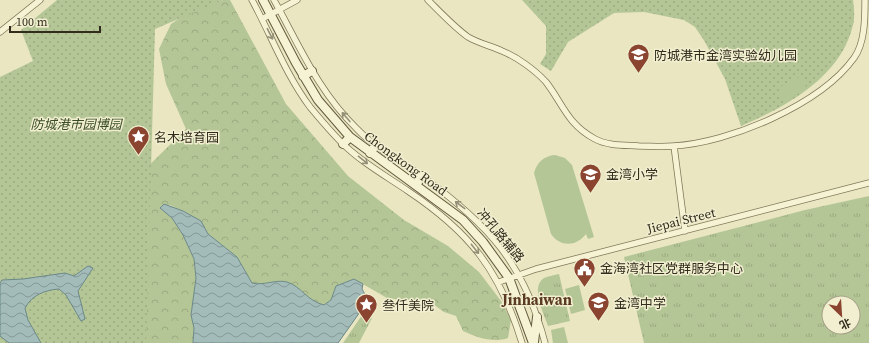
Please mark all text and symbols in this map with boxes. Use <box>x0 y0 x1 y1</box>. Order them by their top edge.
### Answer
scale bar <box>10 8 100 34</box>
text: 100 m <box>16 14 48 30</box>
one-way arrow <box>267 28 274 40</box>
school or university icon: 防城港市金湾实验幼儿园 <box>625 42 651 75</box>
place label: 防城港市金湾实验幼儿园 <box>654 47 797 64</box>
one-way arrow <box>342 112 351 123</box>
park label: 防城港市园博园 <box>30 116 123 133</box>
place icon: 名木培育园 <box>126 124 152 157</box>
street label: Chongkong Road <box>361 128 451 200</box>
place label: 名木培育园 <box>154 129 219 146</box>
one-way arrow <box>358 155 368 164</box>
school or university icon: 金湾小学 <box>577 161 603 194</box>
place label: 金湾小学 <box>606 166 658 183</box>
one-way arrow <box>454 201 465 210</box>
street label: Jiepai Street <box>644 204 718 237</box>
street label: 冲孔路辅路 <box>473 205 528 266</box>
one-way arrow <box>471 244 480 254</box>
public building icon: 金海湾社区党群服务中心 <box>571 255 597 288</box>
place label: 金海湾社区党群服务中心 <box>600 260 743 277</box>
district label: Jinhaiwan <box>501 289 572 310</box>
school or university icon: 金湾中学 <box>586 290 612 323</box>
place icon: 叁仟美院 <box>354 292 380 325</box>
place label: 金湾中学 <box>614 295 666 312</box>
north arrow <box>821 295 861 335</box>
place label: 叁仟美院 <box>382 297 434 314</box>
text: 北 <box>837 314 853 333</box>

